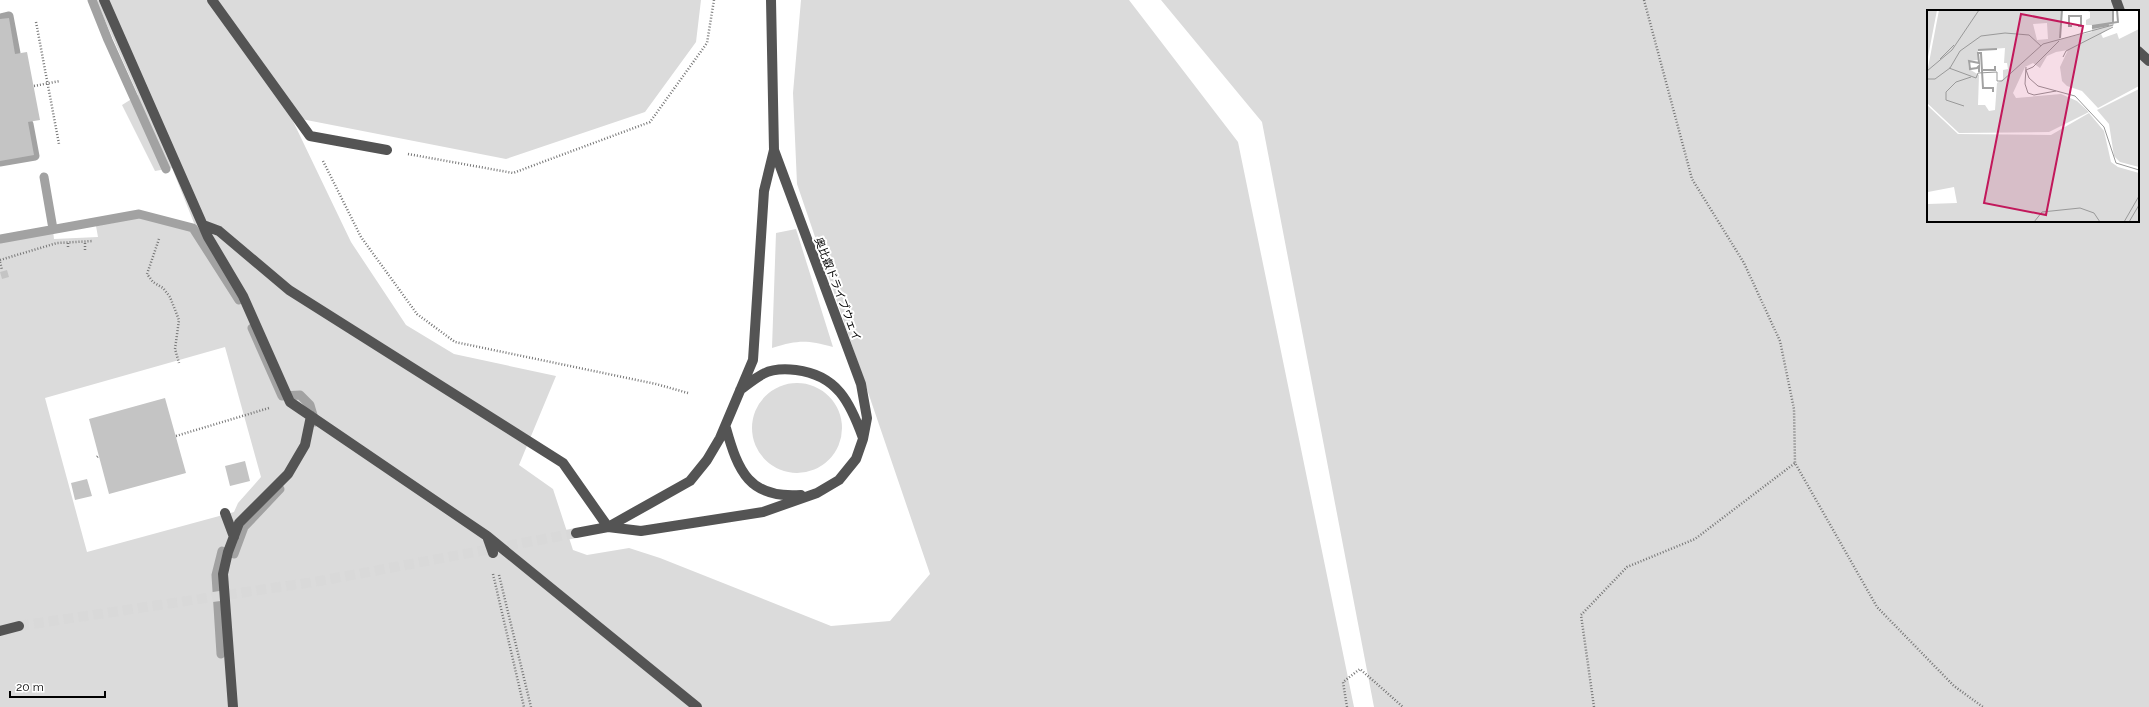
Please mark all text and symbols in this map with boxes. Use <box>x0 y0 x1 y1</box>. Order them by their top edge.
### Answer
inset map <box>1927 10 2139 222</box>
street label: 奥比叡ドライブウェイ <box>812 236 863 343</box>
scale bar <box>10 673 105 699</box>
text: 20 m <box>16 680 44 694</box>

